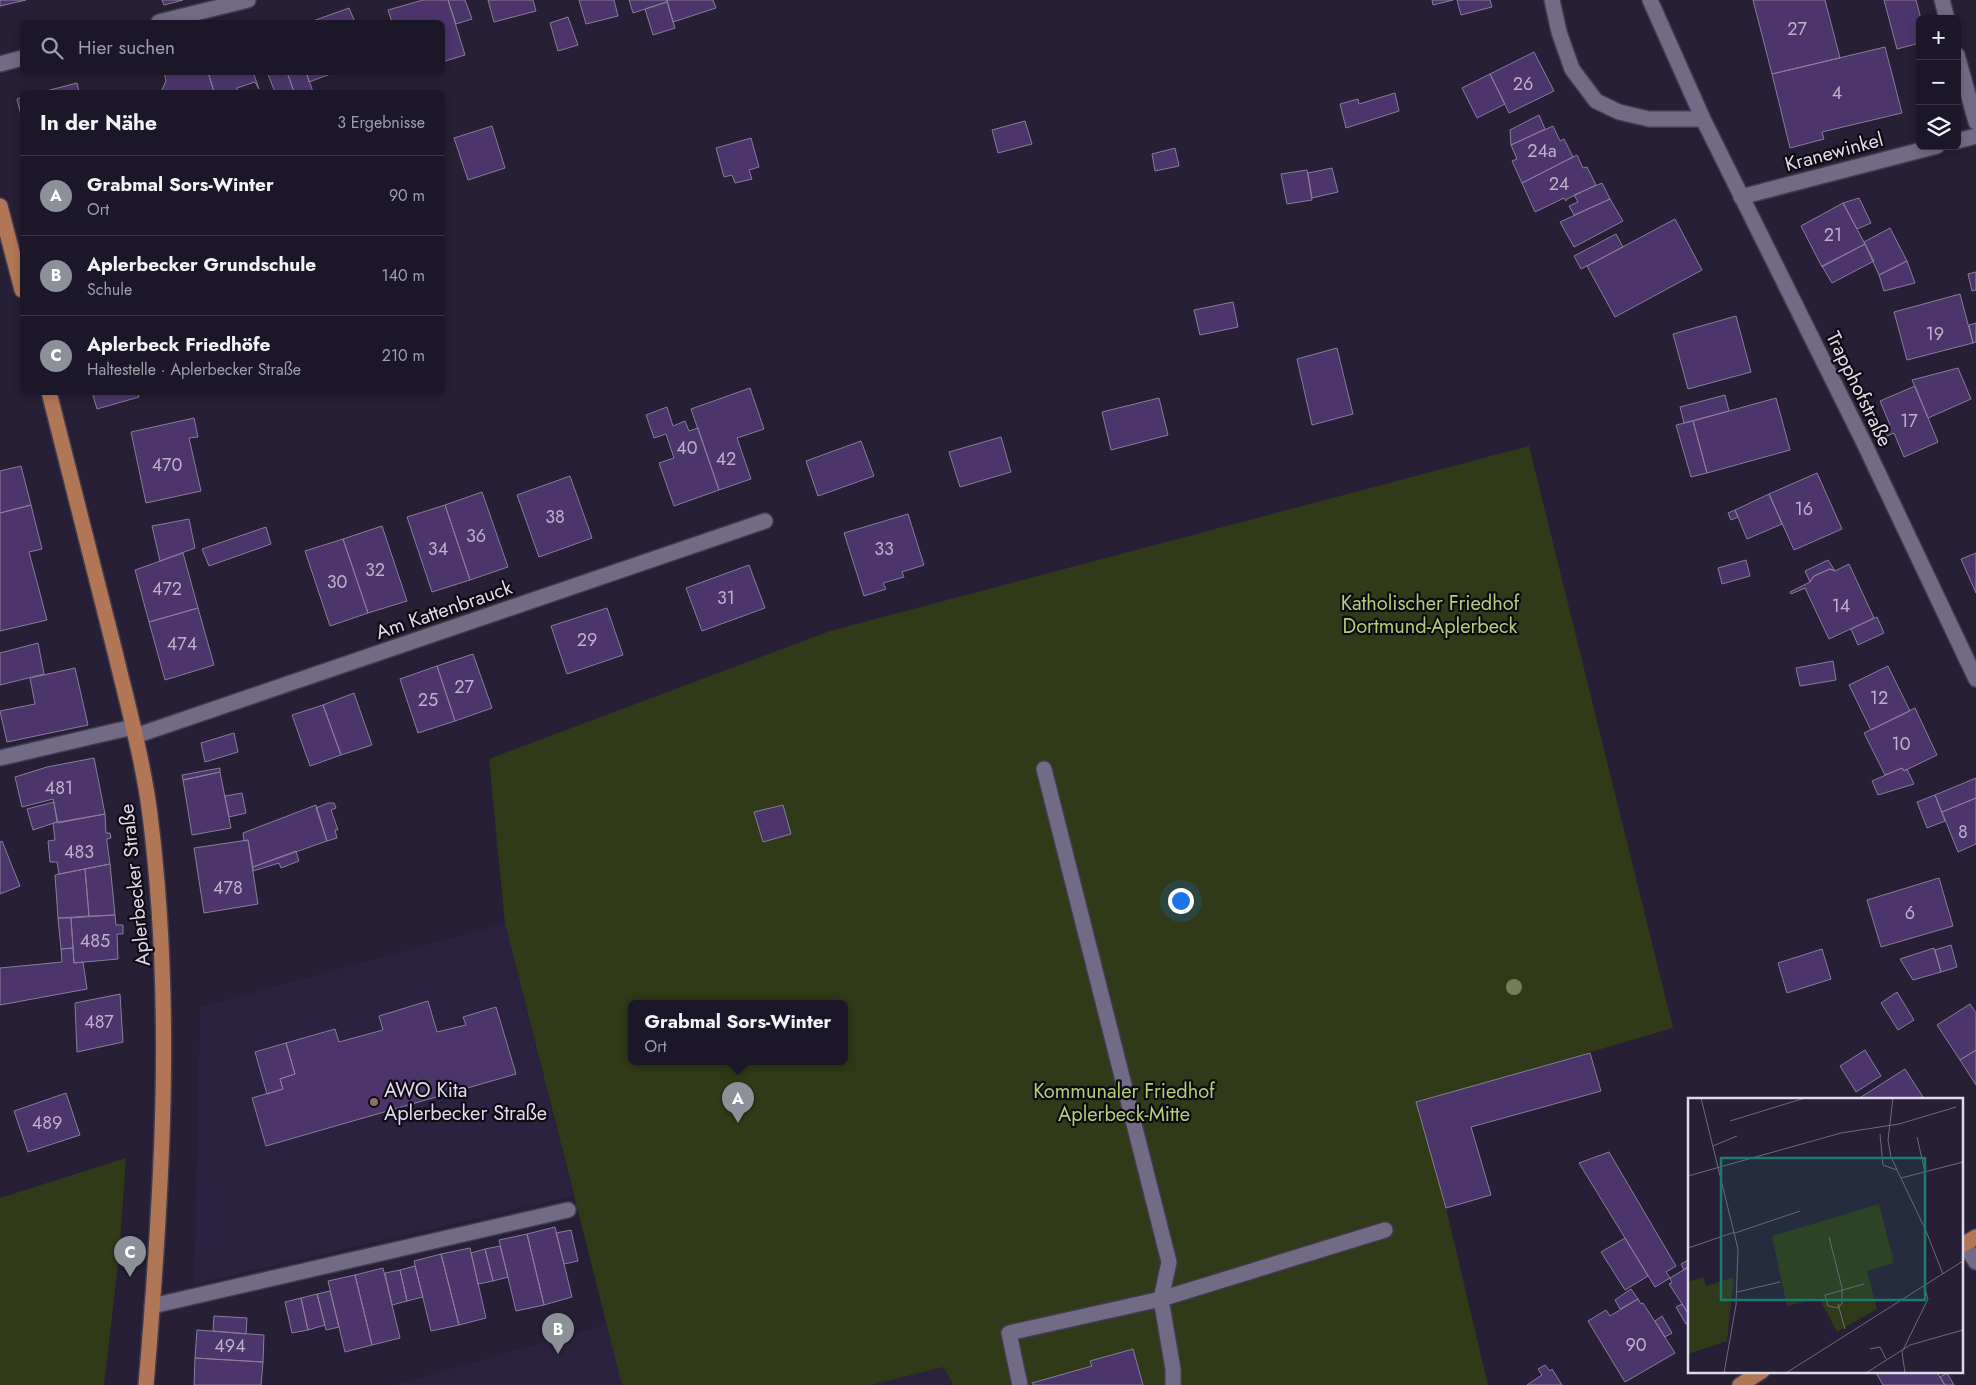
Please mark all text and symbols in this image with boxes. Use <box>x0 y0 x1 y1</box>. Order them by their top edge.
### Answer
map controls <box>1916 15 1961 150</box>
button: + <box>1916 15 1961 60</box>
house number: 27 <box>1787 16 1807 42</box>
search box <box>20 20 445 75</box>
icon: search <box>38 34 66 62</box>
text: Hier suchen <box>78 34 175 61</box>
button: − <box>1916 60 1961 105</box>
house number: 26 <box>1513 71 1533 97</box>
house number: 4 <box>1832 80 1842 106</box>
button: layers <box>1916 105 1961 150</box>
text: In der Nähe <box>40 108 157 138</box>
text: 3 Ergebnisse <box>337 111 425 134</box>
street label: Kranewinkel <box>1781 125 1887 179</box>
house number: 24a <box>1527 138 1557 164</box>
text: Grabmal Sors-Winter <box>87 171 274 198</box>
house number: 24 <box>1549 171 1569 197</box>
text: A <box>50 184 62 207</box>
text: 90 m <box>389 184 425 207</box>
text: Ort <box>87 198 109 221</box>
house number: 21 <box>1824 222 1842 248</box>
text: Aplerbecker Grundschule <box>87 251 316 278</box>
text: B <box>51 264 61 287</box>
text: 140 m <box>382 264 425 287</box>
text: Schule <box>87 278 132 301</box>
house number: 19 <box>1926 321 1944 347</box>
street label: Trapphofstraße <box>1819 326 1899 452</box>
text: Aplerbeck Friedhöfe <box>87 331 270 358</box>
text: C <box>50 344 62 367</box>
text: 210 m <box>382 344 425 367</box>
text: Haltestelle · Aplerbecker Straße <box>87 358 301 381</box>
house number: 17 <box>1900 408 1918 434</box>
house number: 40 <box>676 435 698 461</box>
house number: 42 <box>716 446 736 472</box>
house number: 470 <box>152 452 183 478</box>
house number: 16 <box>1795 496 1813 522</box>
house number: 38 <box>545 504 565 530</box>
house number: 36 <box>466 523 486 549</box>
house number: 34 <box>428 536 448 562</box>
house number: 33 <box>874 536 894 562</box>
house number: 32 <box>365 557 385 583</box>
house number: 30 <box>327 569 348 595</box>
street label: Am Kattenbrauck <box>372 573 516 647</box>
house number: 472 <box>152 576 182 602</box>
house number: 31 <box>717 585 735 611</box>
park label: Katholischer Friedhof Dortmund-Aplerbeck <box>1341 589 1521 641</box>
house number: 14 <box>1832 593 1850 619</box>
house number: 29 <box>577 627 597 653</box>
house number: 474 <box>167 631 197 657</box>
house number: 27 <box>454 674 474 700</box>
house number: 12 <box>1870 685 1888 711</box>
house number: 25 <box>418 687 438 713</box>
house number: 10 <box>1892 731 1911 757</box>
house number: 481 <box>45 775 73 801</box>
street label: Aplerbecker Straße <box>112 802 158 968</box>
house number: 8 <box>1958 819 1968 845</box>
house number: 483 <box>64 839 94 865</box>
house number: 478 <box>213 875 243 901</box>
your location <box>1168 888 1194 914</box>
house number: 6 <box>1905 900 1915 926</box>
house number: 485 <box>80 928 110 954</box>
popup <box>628 1000 848 1065</box>
text: Grabmal Sors-Winter <box>645 1008 831 1035</box>
house number: 487 <box>84 1009 114 1035</box>
text: Ort <box>645 1035 667 1058</box>
place label: AWO Kita Aplerbecker Straße <box>384 1076 547 1128</box>
park label: Kommunaler Friedhof Aplerbeck-Mitte <box>1033 1077 1216 1129</box>
pin: A <box>722 1082 754 1123</box>
marker: AWO Kita Aplerbecker Straße <box>368 1096 380 1108</box>
inset map <box>1688 1098 1964 1372</box>
house number: 489 <box>32 1110 62 1136</box>
pin: C <box>114 1236 146 1277</box>
pin: B <box>542 1313 574 1354</box>
house number: 90 <box>1625 1332 1647 1358</box>
house number: 494 <box>214 1333 246 1359</box>

